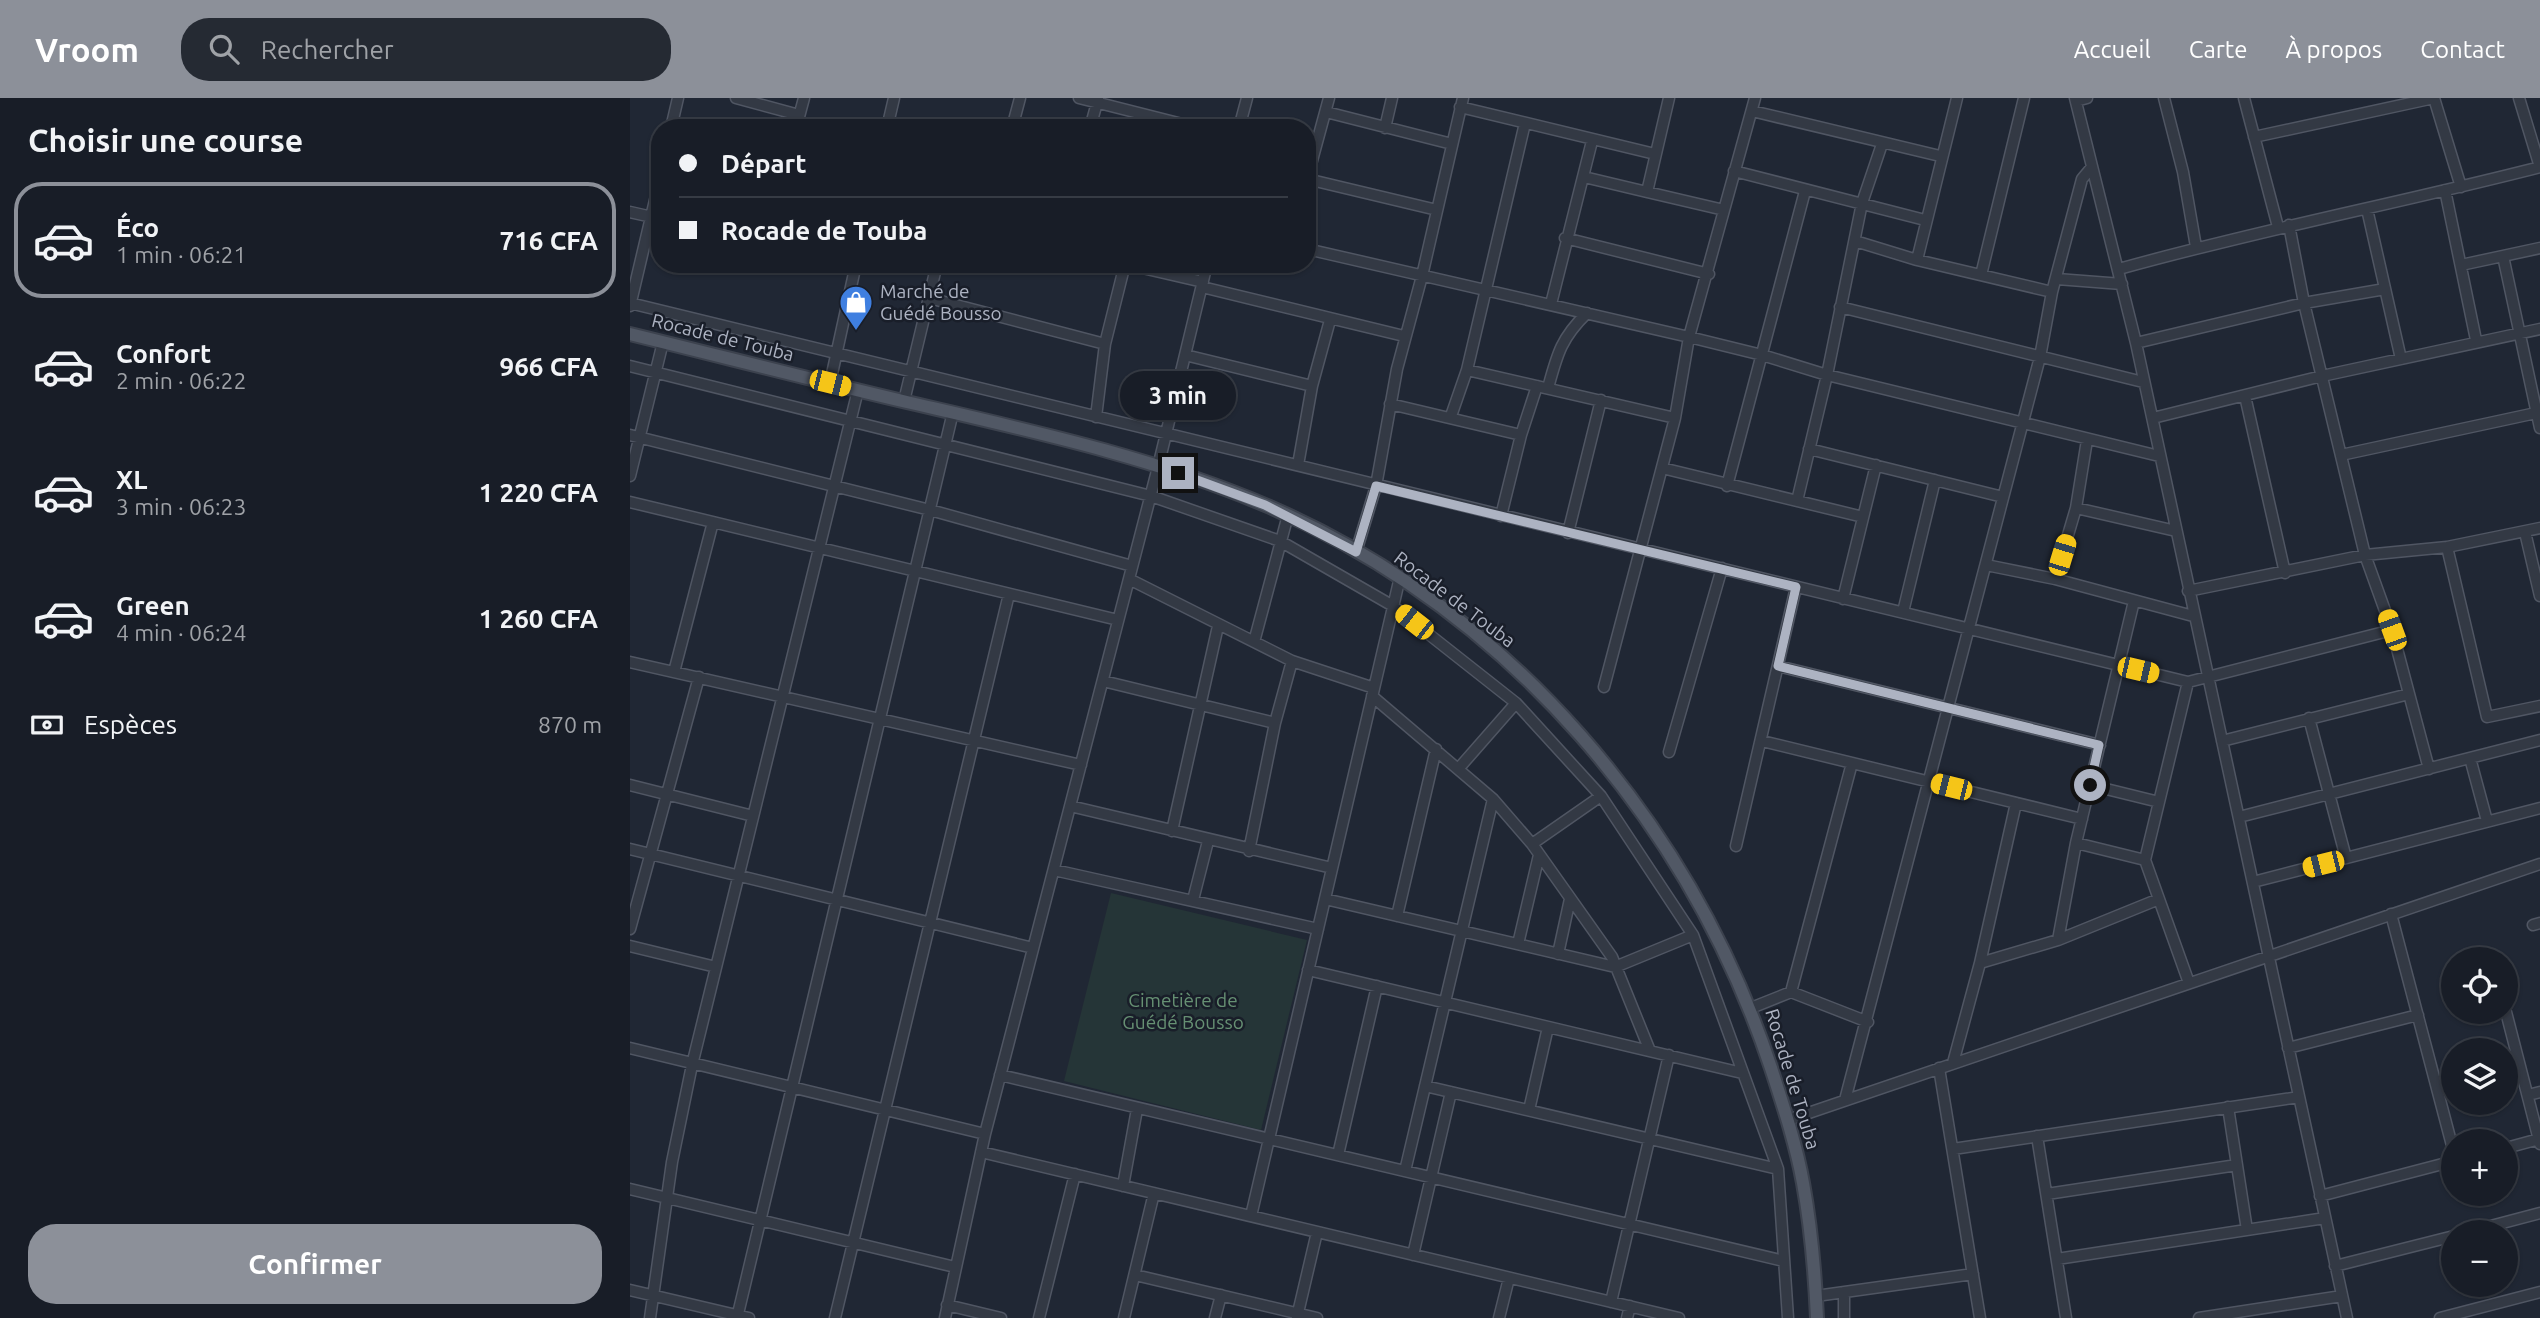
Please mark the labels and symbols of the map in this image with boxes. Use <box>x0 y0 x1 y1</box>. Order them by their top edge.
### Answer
place label: Marché de Guédé Bousso <box>880 280 1002 324</box>
shop icon: Marché de Guédé Bousso <box>837 283 875 332</box>
street label: Rocade de Touba <box>650 309 796 365</box>
car <box>808 368 853 398</box>
callout: 3 min <box>1120 372 1236 420</box>
route end <box>1162 457 1194 489</box>
car <box>2046 532 2079 578</box>
street label: Rocade de Touba <box>1390 546 1520 652</box>
car <box>1391 601 1438 643</box>
car <box>2375 607 2410 653</box>
car <box>2116 655 2161 685</box>
route start <box>2074 769 2106 801</box>
car <box>1929 772 1974 802</box>
car <box>2301 849 2346 879</box>
park label: Cimetière de Guédé Bousso <box>1122 989 1244 1033</box>
street label: Rocade de Touba <box>1761 1006 1825 1152</box>

